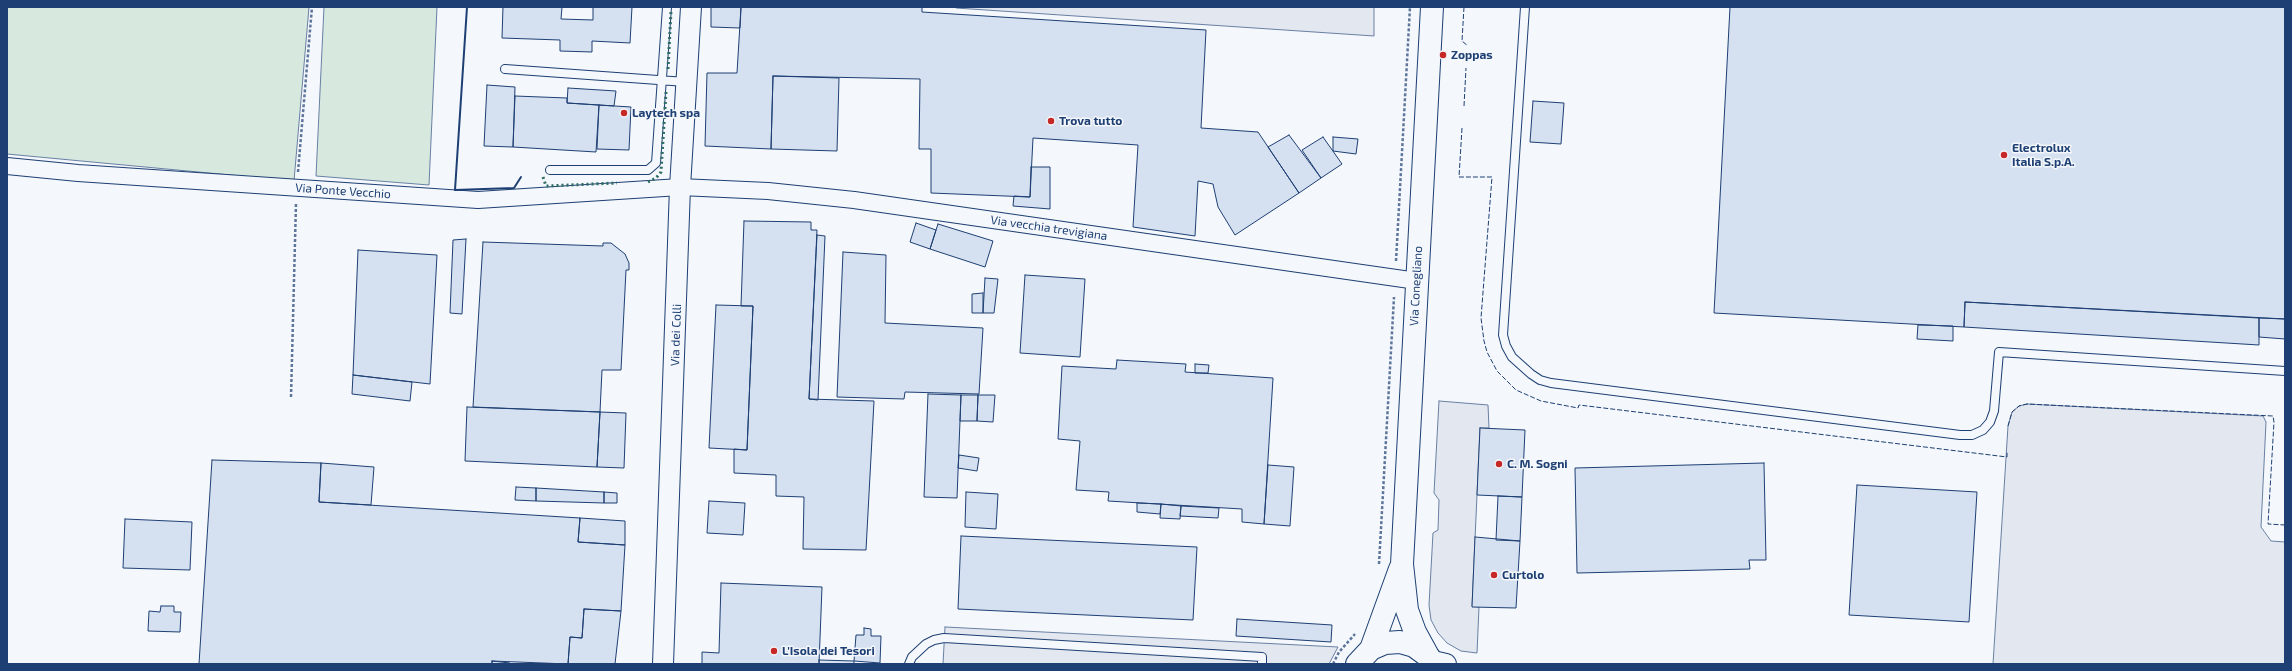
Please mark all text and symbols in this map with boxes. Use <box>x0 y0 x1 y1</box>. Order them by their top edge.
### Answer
place label: Zoppas <box>1451 48 1493 62</box>
marker: Zoppas <box>1438 50 1448 60</box>
place label: Laytech spa <box>632 106 700 120</box>
marker: Laytech spa <box>619 108 629 118</box>
place label: Trova tutto <box>1059 114 1122 128</box>
marker: Trova tutto <box>1046 116 1056 126</box>
place label: Electrolux Italia S.p.A. <box>2012 141 2075 169</box>
marker: Electrolux Italia S.p.A. <box>1999 150 2009 160</box>
street label: Via Ponte Vecchio <box>295 180 391 202</box>
street label: Via vecchia trevigiana <box>990 213 1108 243</box>
street label: Via Conegliano <box>1407 246 1425 326</box>
street label: Via dei Colli <box>668 304 684 366</box>
place label: C. M. Sogni <box>1507 457 1568 471</box>
marker: C. M. Sogni <box>1494 459 1504 469</box>
place label: Curtolo <box>1502 568 1544 582</box>
marker: Curtolo <box>1489 570 1499 580</box>
place label: L'Isola dei Tesori <box>782 644 875 658</box>
marker: L'Isola dei Tesori <box>769 646 779 656</box>

